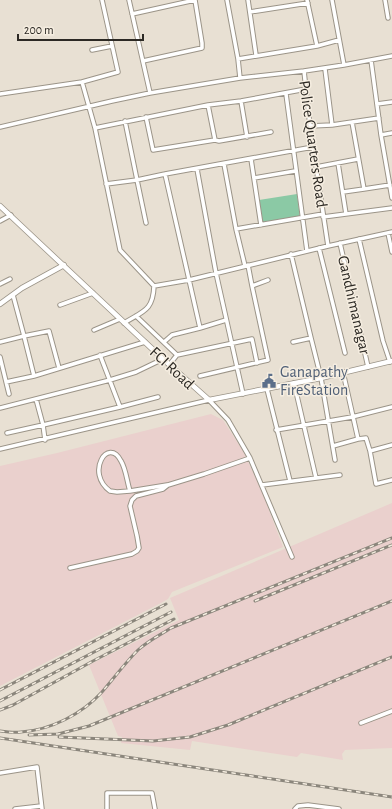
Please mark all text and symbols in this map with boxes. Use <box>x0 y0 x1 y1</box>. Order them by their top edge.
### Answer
scale bar <box>18 16 143 42</box>
text: 200 m <box>24 24 54 36</box>
street label: Police Quarters Road <box>295 79 330 209</box>
street label: Gandhimanagar <box>335 254 373 357</box>
street label: FCI Road <box>147 344 197 392</box>
place label: Ganapathy FireStation <box>280 364 348 398</box>
public building icon: Ganapathy FireStation <box>261 373 277 389</box>

